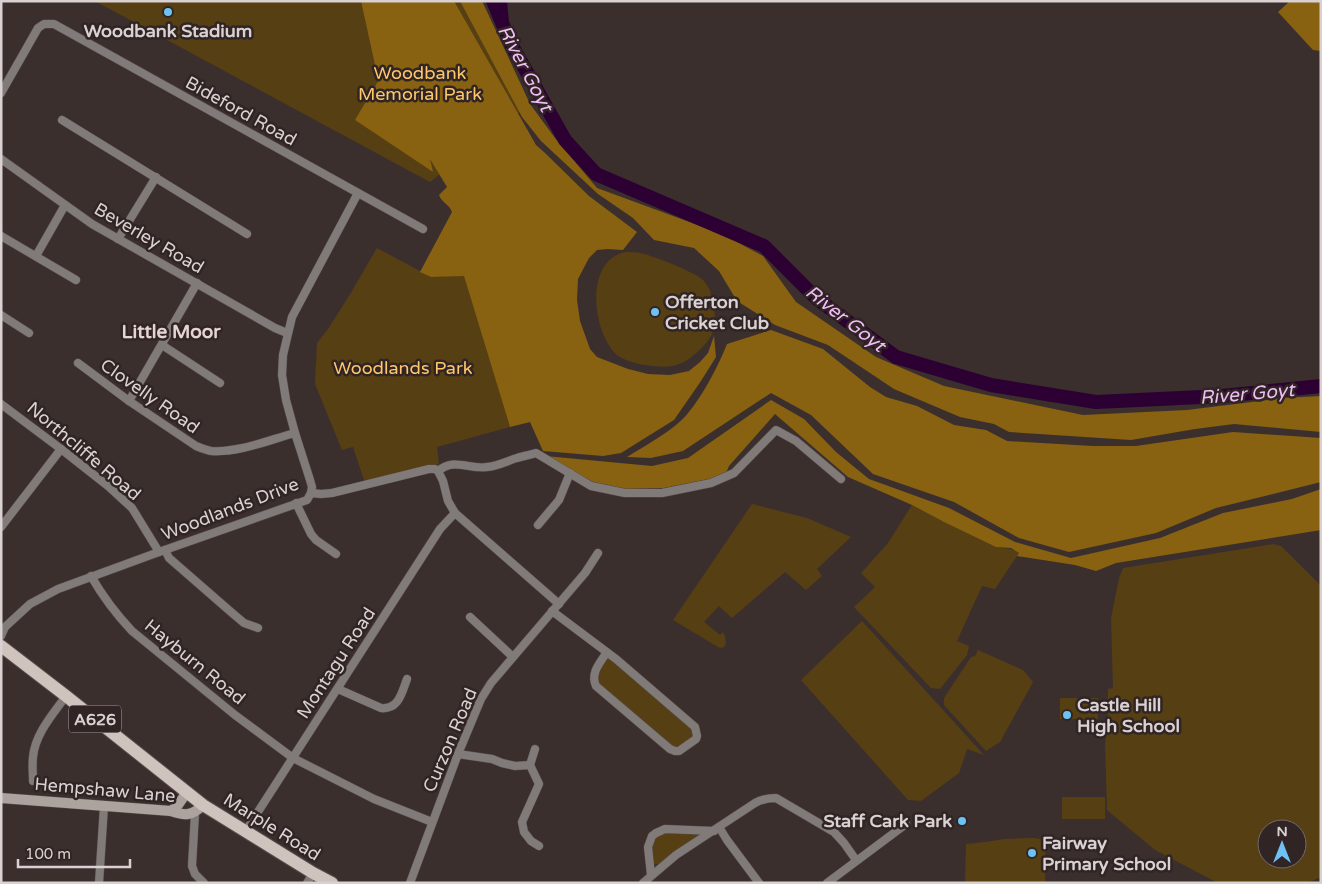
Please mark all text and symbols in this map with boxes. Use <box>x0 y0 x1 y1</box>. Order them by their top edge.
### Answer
marker: Woodbank Stadium <box>162 6 174 18</box>
place label: Woodbank Stadium <box>84 20 252 42</box>
water label: River Goyt <box>493 21 558 118</box>
park label: Woodbank Memorial Park <box>358 62 482 105</box>
street label: Bideford Road <box>182 71 300 151</box>
street label: Beverley Road <box>90 198 208 278</box>
water label: River Goyt <box>801 281 892 358</box>
place label: Offerton Cricket Club <box>665 291 769 334</box>
marker: Offerton Cricket Club <box>649 306 661 318</box>
district label: Little Moor <box>121 321 221 343</box>
street label: Clovelly Road <box>96 354 204 438</box>
park label: Woodlands Park <box>333 357 473 379</box>
water label: River Goyt <box>1199 379 1298 409</box>
street label: Northcliffe Road <box>23 397 145 505</box>
street label: Woodlands Drive <box>158 473 302 545</box>
street label: Montagu Road <box>292 603 380 723</box>
street label: Hayburn Road <box>140 615 250 709</box>
street label: Curzon Road <box>418 685 482 795</box>
place label: Castle Hill High School <box>1077 694 1180 737</box>
road number: A626 <box>69 706 121 732</box>
marker: Castle Hill High School <box>1061 709 1073 721</box>
street label: Hempshaw Lane <box>34 773 176 807</box>
street label: Marple Road <box>219 788 325 866</box>
place label: Staff Cark Park <box>823 810 952 832</box>
marker: Staff Cark Park <box>956 815 968 827</box>
north arrow <box>1257 819 1307 869</box>
text: N <box>1276 823 1288 840</box>
place label: Fairway Primary School <box>1042 832 1171 875</box>
scale bar <box>18 836 130 868</box>
text: 100 m <box>25 845 71 863</box>
marker: Fairway Primary School <box>1026 847 1038 859</box>

